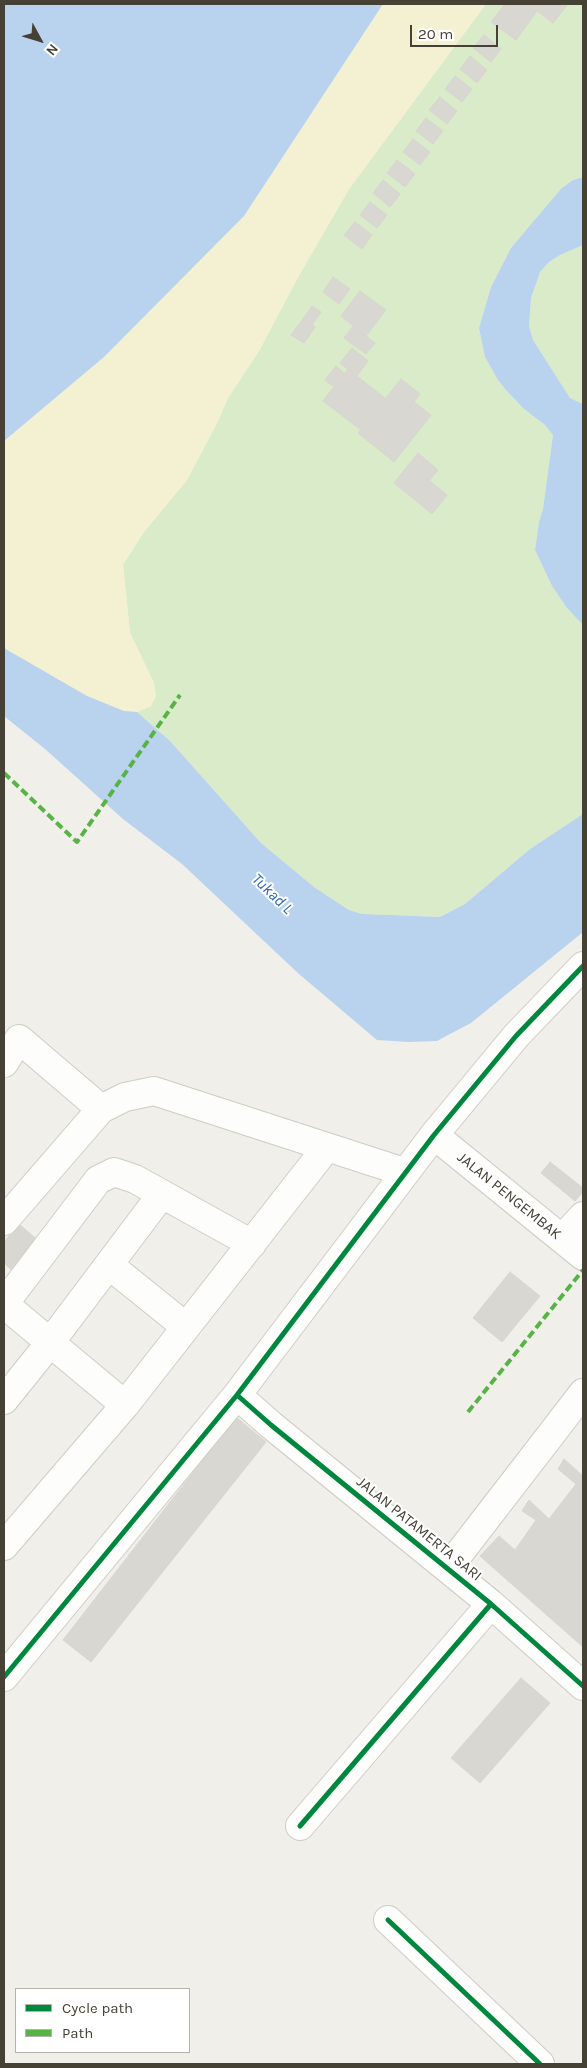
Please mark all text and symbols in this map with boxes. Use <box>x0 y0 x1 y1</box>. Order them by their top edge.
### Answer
north arrow <box>15 15 65 65</box>
scale bar <box>412 15 500 47</box>
text: 20 m <box>418 25 453 43</box>
text: N <box>42 40 62 59</box>
water label: Tukad L <box>247 870 297 918</box>
street label: JALAN PENGEMBAK <box>453 1148 565 1244</box>
street label: JALAN PATAMERTA SARI <box>353 1473 485 1585</box>
legend <box>15 1988 190 2053</box>
text: Cycle path <box>62 1999 133 2017</box>
text: Path <box>62 2024 93 2042</box>

